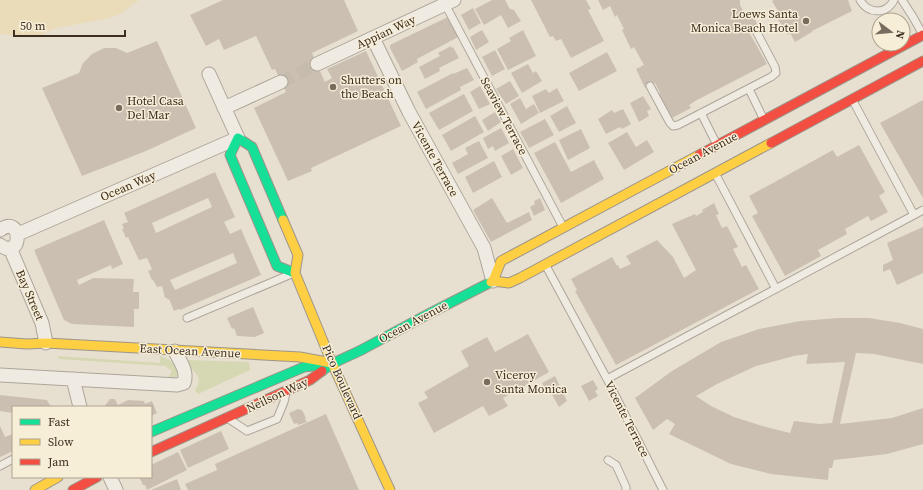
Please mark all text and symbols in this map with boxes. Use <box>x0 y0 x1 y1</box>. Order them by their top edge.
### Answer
place label: Loews Santa Monica Beach Hotel <box>691 6 799 36</box>
street label: Appian Way <box>354 11 419 53</box>
scale bar <box>14 12 125 38</box>
north arrow <box>871 12 911 52</box>
marker: Loews Santa Monica Beach Hotel <box>801 16 811 26</box>
text: 50 m <box>20 18 46 34</box>
text: N <box>892 29 908 41</box>
place label: Shutters on the Beach <box>341 72 402 102</box>
street label: Seaview Terrace <box>477 74 531 158</box>
marker: Shutters on the Beach <box>328 82 338 92</box>
place label: Hotel Casa Del Mar <box>127 93 185 123</box>
marker: Hotel Casa Del Mar <box>114 103 124 113</box>
street label: Vicente Terrace <box>408 119 462 199</box>
street label: Ocean Avenue <box>666 128 740 178</box>
street label: Ocean Way <box>98 167 159 205</box>
street label: Bay Street <box>12 267 48 323</box>
street label: Ocean Avenue <box>376 297 450 347</box>
street label: East Ocean Avenue <box>139 340 241 362</box>
street label: Pico Boulevard <box>318 342 366 422</box>
place label: Viceroy Santa Monica <box>495 367 568 397</box>
street label: Neilson Way <box>244 373 311 416</box>
marker: Viceroy Santa Monica <box>482 377 492 387</box>
street label: Vicente Terrace <box>601 378 653 460</box>
legend <box>12 406 152 478</box>
text: Fast <box>48 414 70 430</box>
text: Slow <box>48 434 74 450</box>
text: Jam <box>47 454 69 470</box>

